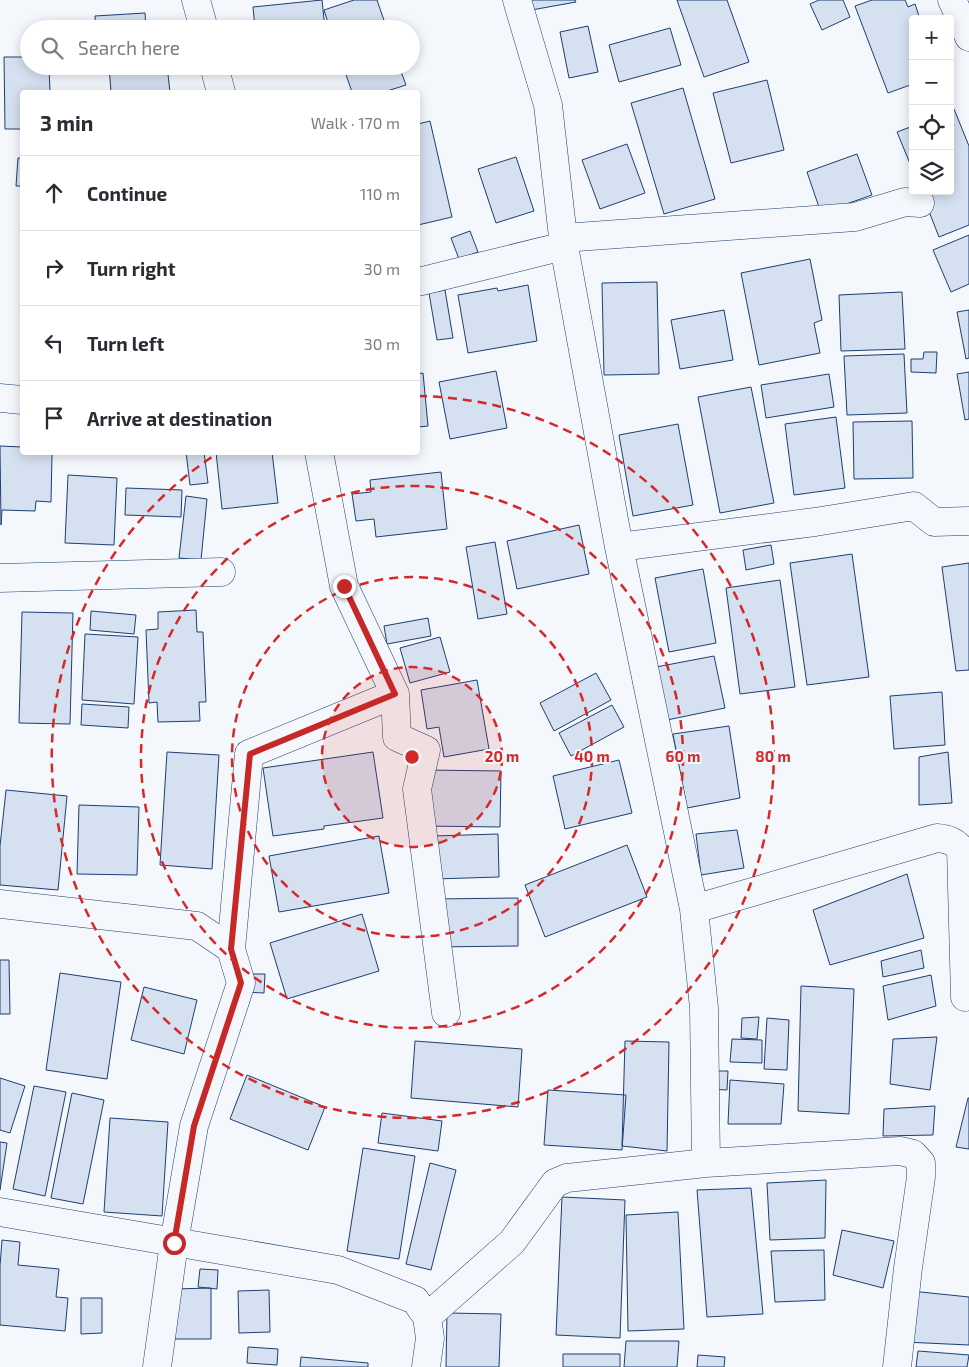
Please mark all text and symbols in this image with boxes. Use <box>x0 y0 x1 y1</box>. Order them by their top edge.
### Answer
map controls <box>909 15 954 195</box>
button: + <box>909 15 954 60</box>
search box <box>20 20 420 75</box>
icon: search <box>38 34 66 62</box>
text: Search here <box>78 36 180 59</box>
button: − <box>909 60 954 105</box>
button: locate <box>909 105 954 150</box>
text: 3 min <box>40 110 93 135</box>
text: Walk · 170 m <box>311 113 400 132</box>
button: layers <box>909 150 954 195</box>
icon: ahead <box>40 179 68 207</box>
text: Continue <box>87 182 167 205</box>
text: 110 m <box>360 184 400 203</box>
icon: right <box>40 254 68 282</box>
text: Turn right <box>87 257 175 280</box>
text: 30 m <box>364 259 400 278</box>
icon: left <box>40 329 68 357</box>
text: Turn left <box>87 332 164 355</box>
text: 30 m <box>364 334 400 353</box>
icon: arrive <box>40 404 68 432</box>
text: Arrive at destination <box>87 407 272 430</box>
route end <box>333 575 356 598</box>
text: 20 m <box>485 747 519 765</box>
text: 40 m <box>574 747 610 765</box>
text: 60 m <box>666 747 700 765</box>
text: 80 m <box>755 747 791 765</box>
centre of rings <box>403 748 421 766</box>
route start <box>163 1232 186 1255</box>

